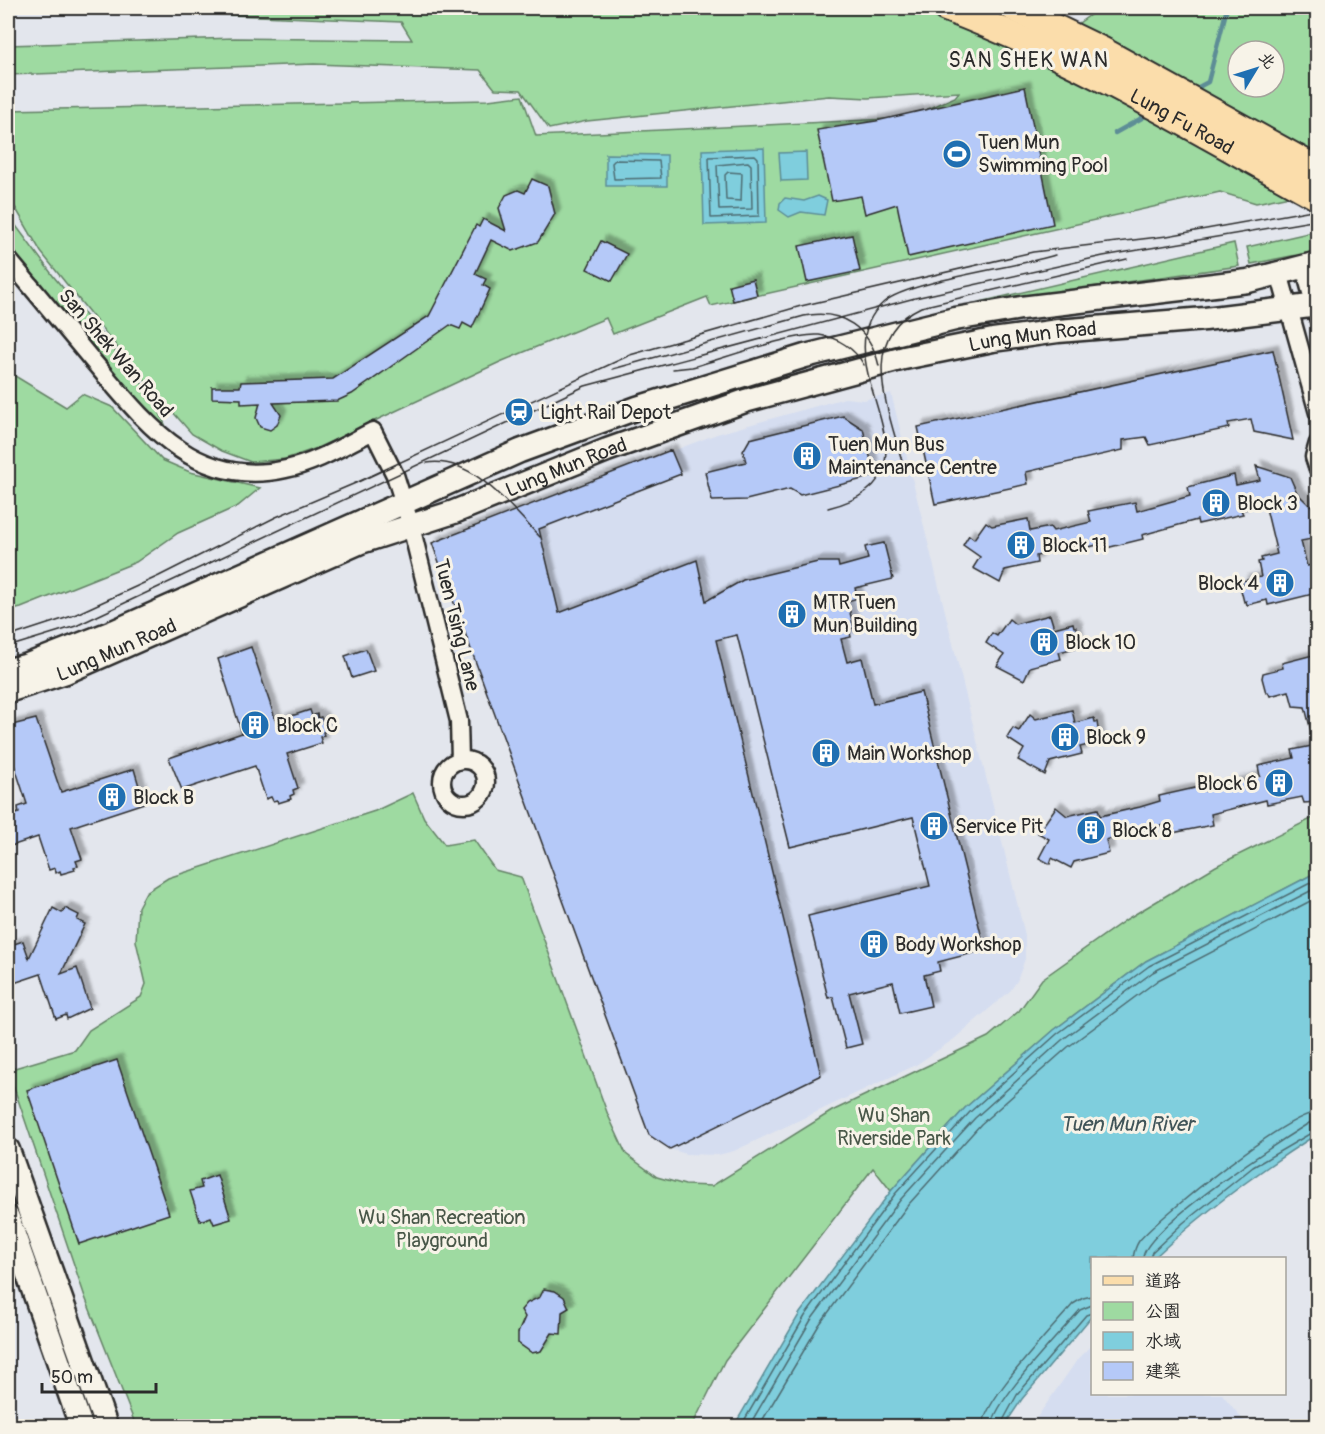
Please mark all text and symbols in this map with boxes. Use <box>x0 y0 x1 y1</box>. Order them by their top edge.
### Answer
north arrow <box>1226 39 1286 99</box>
district label: SAN SHEK WAN <box>949 47 1109 74</box>
text: 北 <box>1254 48 1280 73</box>
street label: Lung Fu Road <box>1126 83 1238 160</box>
place label: Tuen Mun Swimming Pool <box>978 130 1108 178</box>
sports icon: Tuen Mun Swimming Pool <box>941 138 973 170</box>
street label: San Shek Wan Road <box>53 283 179 423</box>
street label: Lung Mun Road <box>966 315 1097 357</box>
station icon: Light Rail Depot <box>503 396 535 428</box>
place label: Light Rail Depot <box>540 400 672 425</box>
street label: Lung Mun Road <box>502 431 630 502</box>
place label: Tuen Mun Bus Maintenance Centre <box>828 432 997 480</box>
building icon: Tuen Mun Bus Maintenance Centre <box>791 440 823 472</box>
building icon: Block 3 <box>1200 487 1232 519</box>
place label: Block 3 <box>1237 491 1298 516</box>
building icon: Block 11 <box>1005 529 1037 561</box>
place label: Block 11 <box>1042 533 1107 558</box>
street label: Tuen Tsing Lane <box>429 556 485 694</box>
building icon: Block 4 <box>1264 567 1296 599</box>
place label: Block 4 <box>1198 571 1259 596</box>
place label: MTR Tuen Mun Building <box>813 590 917 638</box>
building icon: MTR Tuen Mun Building <box>776 598 808 630</box>
street label: Lung Mun Road <box>53 612 180 687</box>
building icon: Block 10 <box>1028 626 1060 658</box>
place label: Block 10 <box>1065 630 1136 655</box>
building icon: Block C <box>239 709 271 741</box>
place label: Block C <box>276 713 338 738</box>
building icon: Block 9 <box>1049 721 1081 753</box>
place label: Block 9 <box>1086 725 1146 750</box>
building icon: Main Workshop <box>810 737 842 769</box>
place label: Main Workshop <box>847 741 972 766</box>
building icon: Block 6 <box>1263 767 1295 799</box>
place label: Block 6 <box>1197 771 1258 796</box>
building icon: Block B <box>96 781 128 813</box>
place label: Block B <box>133 785 194 810</box>
building icon: Service Pit <box>918 810 950 842</box>
place label: Service Pit <box>955 814 1044 839</box>
building icon: Block 8 <box>1075 814 1107 846</box>
place label: Block 8 <box>1112 818 1172 843</box>
building icon: Body Workshop <box>858 928 890 960</box>
place label: Body Workshop <box>895 932 1022 957</box>
park label: Wu Shan Riverside Park <box>837 1103 951 1151</box>
water label: Tuen Mun River <box>1060 1111 1196 1138</box>
park label: Wu Shan Recreation Playground <box>358 1205 526 1253</box>
legend <box>1091 1257 1286 1395</box>
text: 道路 <box>1145 1270 1181 1293</box>
text: 公園 <box>1145 1300 1181 1323</box>
text: 水域 <box>1145 1330 1181 1353</box>
scale bar <box>42 1356 156 1394</box>
text: 建築 <box>1145 1360 1181 1383</box>
text: 50 m <box>51 1366 93 1389</box>

